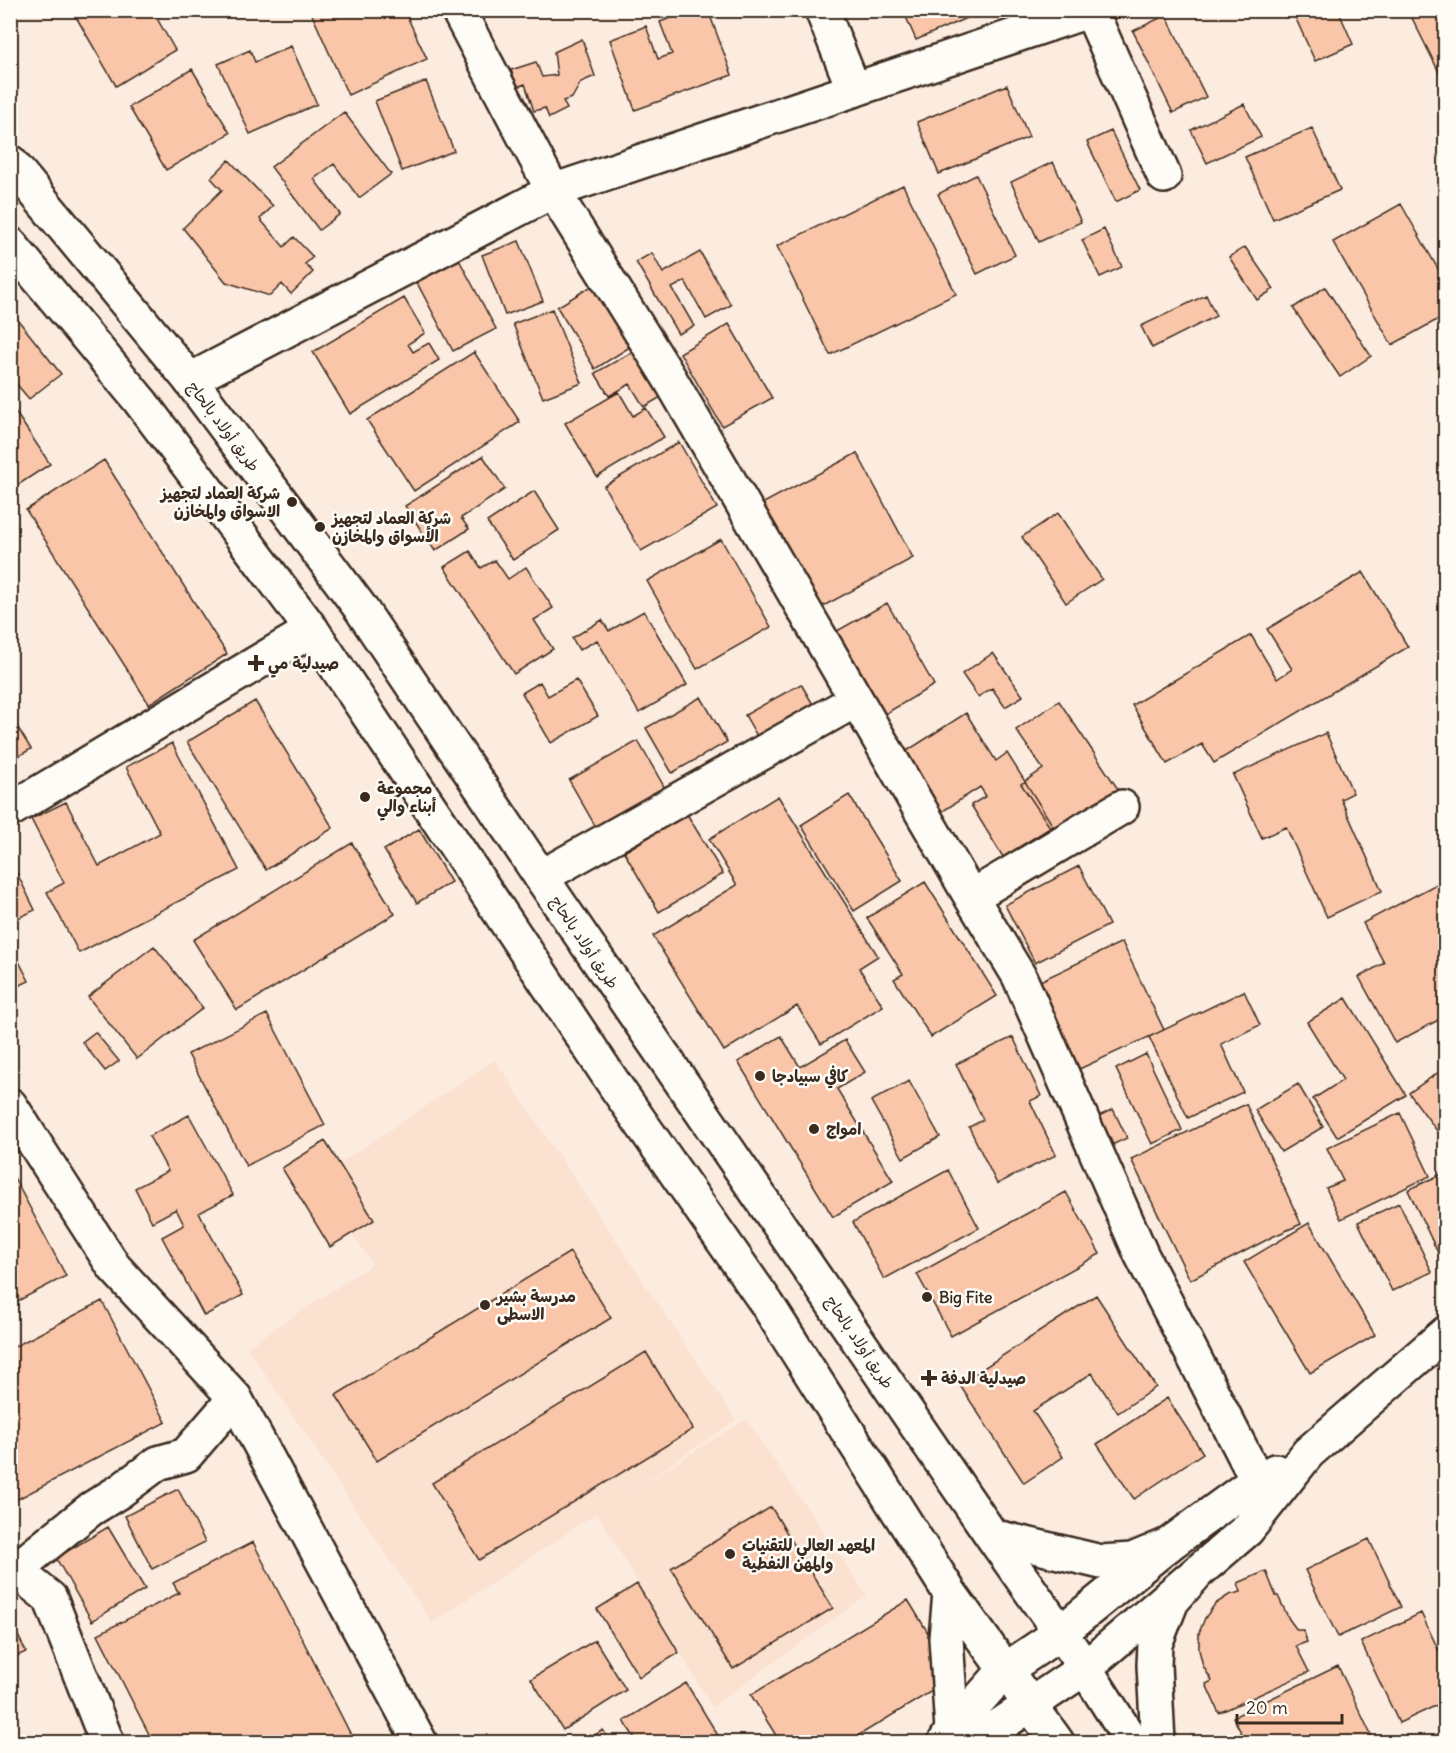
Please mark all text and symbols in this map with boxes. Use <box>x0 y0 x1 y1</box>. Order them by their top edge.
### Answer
street label: طريق أولاد بالحاج <box>183 377 265 476</box>
place label: شركة العماد لتجهيز الاسواق والمخازن <box>159 483 280 522</box>
marker: شركة العماد لتجهيز الاسواق والمخازن <box>285 495 299 509</box>
place label: شركة العماد لتجهيز الأسواق والمخازن <box>330 508 451 547</box>
marker: شركة العماد لتجهيز الأسواق والمخازن <box>313 520 327 534</box>
place label: صيدلية مي <box>268 653 339 678</box>
marker: صيدلية مي <box>249 656 263 670</box>
place label: مجموعة أبناء والي <box>377 778 437 821</box>
marker: مجموعة أبناء والي <box>358 790 372 804</box>
street label: طريق أولاد بالحاج <box>546 892 624 993</box>
place label: كافي سبيادجا <box>772 1065 848 1089</box>
marker: كافي سبيادجا <box>753 1069 767 1083</box>
place label: امواج <box>826 1119 861 1140</box>
marker: امواج <box>807 1122 821 1136</box>
place label: مدرسة بشير الاسطى <box>495 1286 576 1325</box>
place label: Big Fite <box>939 1287 993 1308</box>
marker: Big Fite <box>920 1290 934 1304</box>
street label: طريق أولاد بالحاج <box>821 1292 899 1393</box>
marker: مدرسة بشير الاسطى <box>478 1298 492 1312</box>
place label: صيدلية الدفة <box>941 1368 1026 1388</box>
marker: صيدلية الدفة <box>922 1371 936 1385</box>
place label: المعهد العالي للتقنيات والمهن النفطية <box>742 1535 875 1574</box>
marker: المعهد العالي للتقنيات والمهن النفطية <box>723 1547 737 1561</box>
scale bar <box>1237 1687 1342 1725</box>
text: 20 m <box>1246 1696 1288 1719</box>

